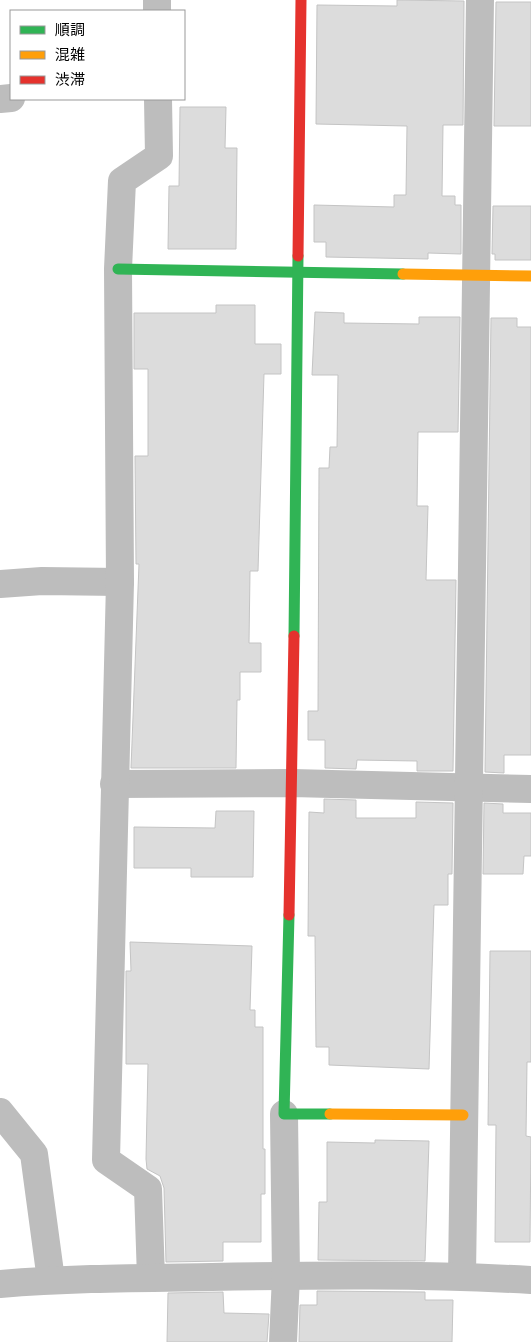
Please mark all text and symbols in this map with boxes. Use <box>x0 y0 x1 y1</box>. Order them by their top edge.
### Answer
legend <box>10 10 185 100</box>
text: 順調 <box>55 21 85 40</box>
text: 混雑 <box>55 46 85 65</box>
text: 渋滞 <box>55 71 85 90</box>

